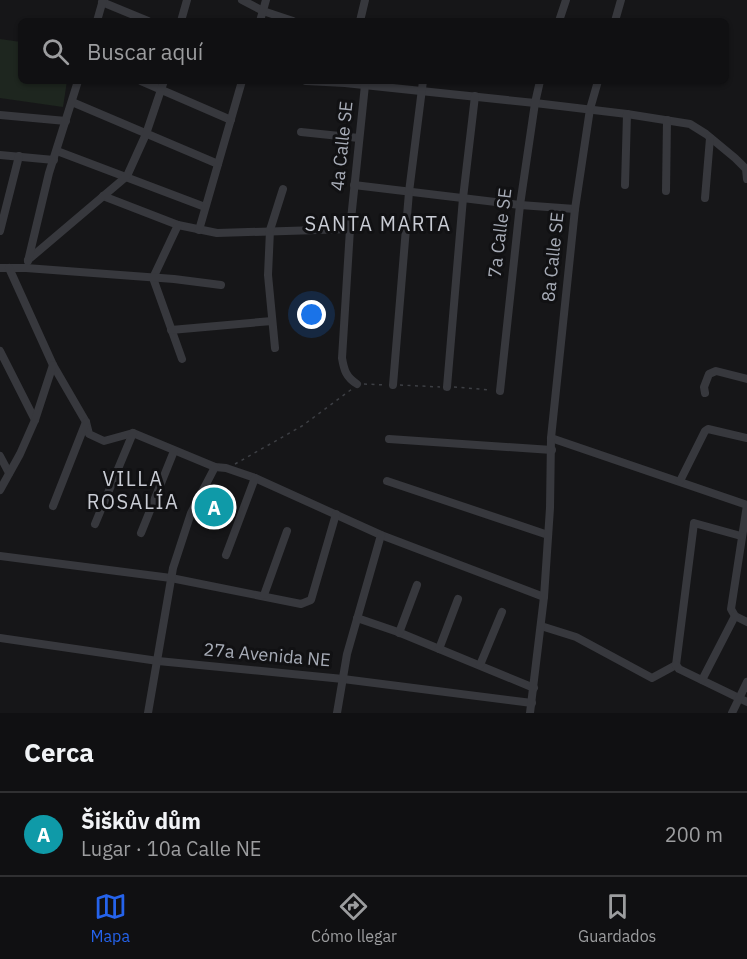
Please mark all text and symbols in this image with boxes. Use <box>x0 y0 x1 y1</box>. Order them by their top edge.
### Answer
search box <box>18 18 729 84</box>
icon: search <box>39 35 72 68</box>
text: Buscar aquí <box>87 37 203 66</box>
street label: 4a Calle SE <box>325 100 358 192</box>
street label: 7a Calle SE <box>483 187 516 279</box>
district label: SANTA MARTA <box>304 210 452 237</box>
street label: 8a Calle SE <box>536 211 569 303</box>
your location <box>297 300 326 329</box>
district label: VILLA ROSALÍA <box>87 465 179 515</box>
pin: A <box>194 484 234 530</box>
street label: 27a Avenida NE <box>203 637 332 672</box>
text: Cerca <box>24 735 94 769</box>
text: Šiškův dům <box>81 806 201 835</box>
text: A <box>37 821 50 848</box>
text: 200 m <box>665 821 723 848</box>
text: Lugar · 10a Calle NE <box>81 835 261 862</box>
tab: Mapa <box>91 890 130 946</box>
tab: Cómo llegar <box>311 890 397 946</box>
tab: Guardados <box>578 890 656 946</box>

